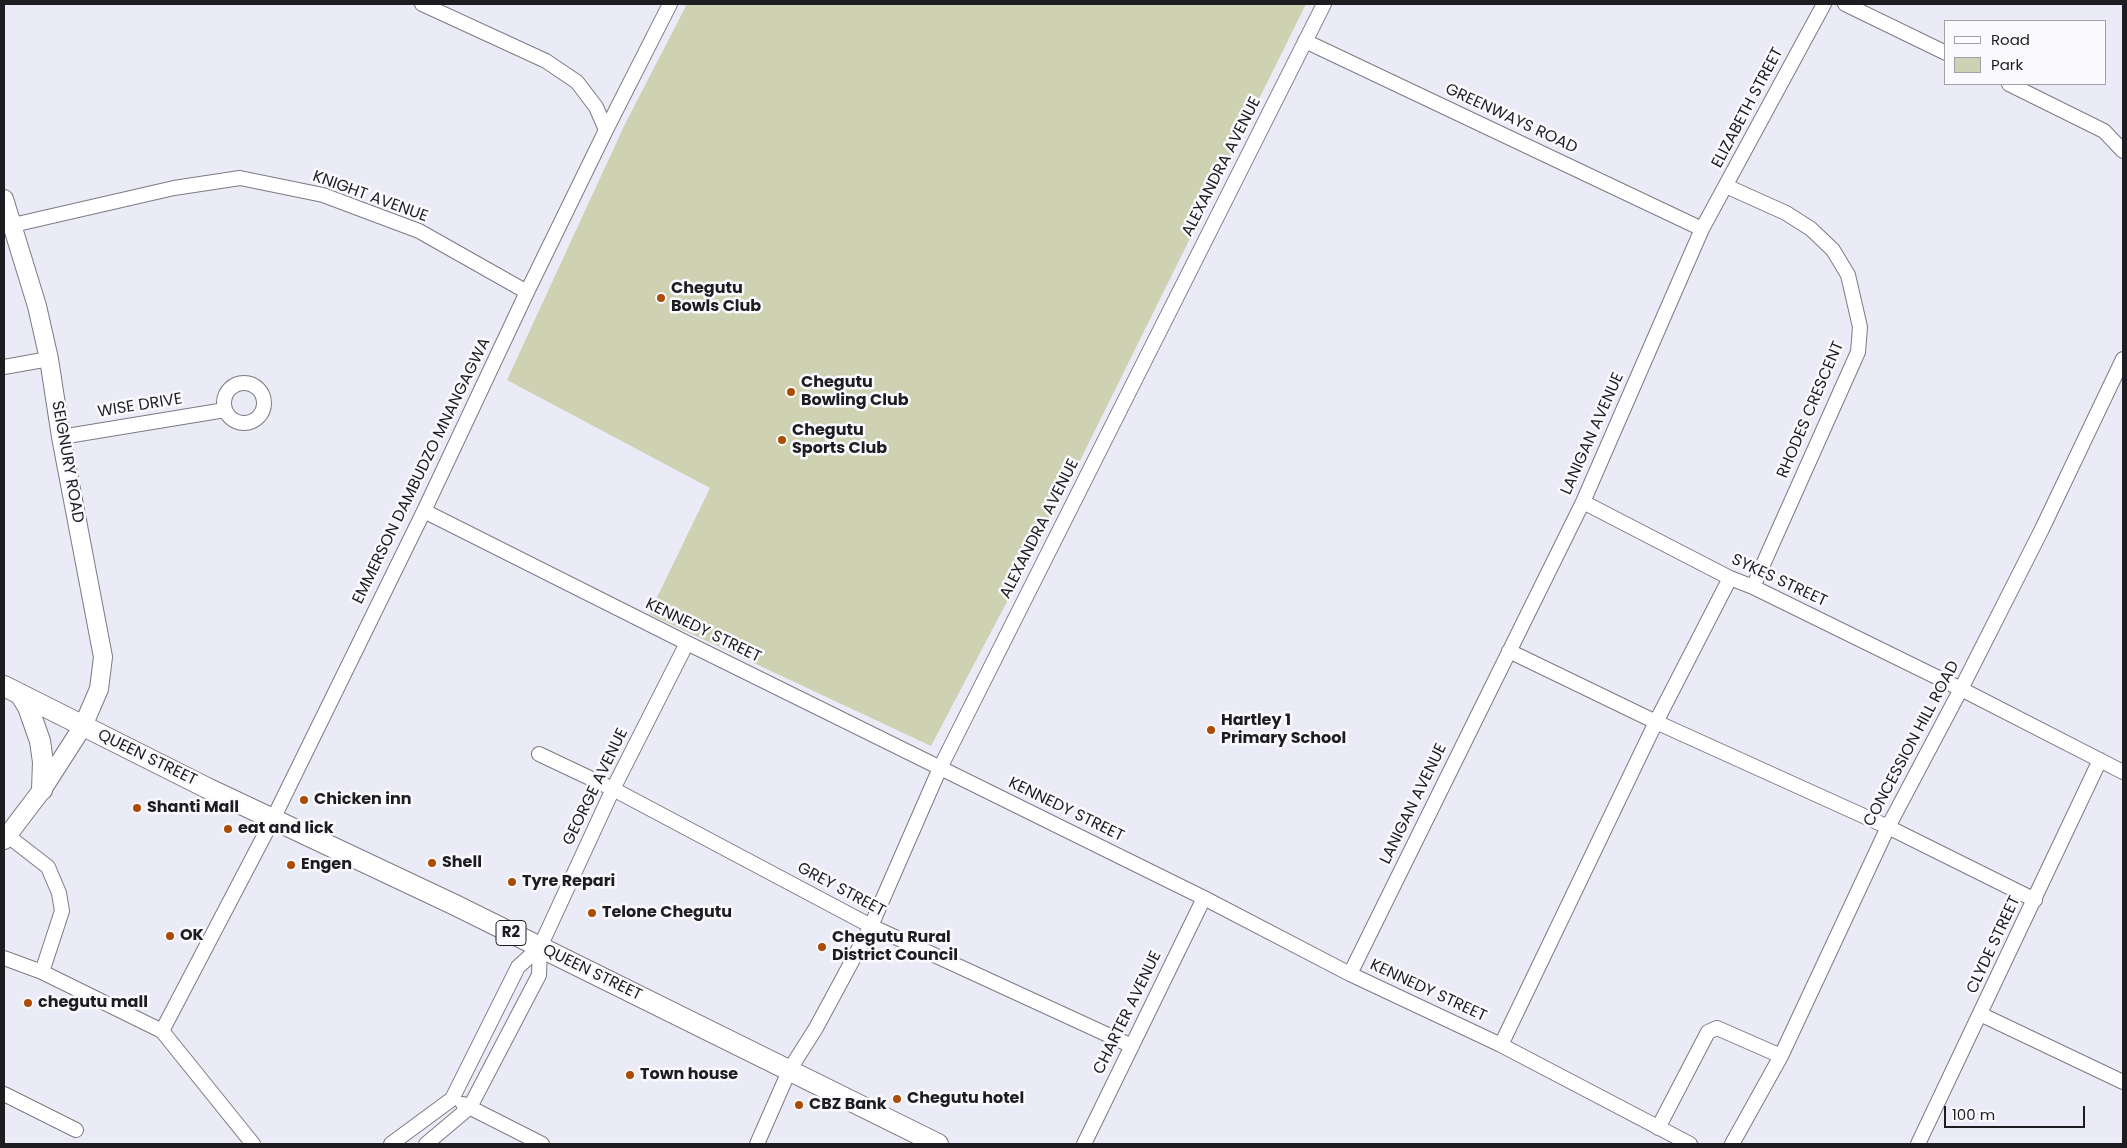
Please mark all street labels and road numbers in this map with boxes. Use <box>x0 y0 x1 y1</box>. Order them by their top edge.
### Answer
street label: ELIZABETH STREET <box>1708 45 1788 171</box>
street label: GREENWAYS ROAD <box>1442 80 1580 158</box>
street label: ALEXANDRA AVENUE <box>1178 94 1266 240</box>
street label: KNIGHT AVENUE <box>310 167 430 227</box>
street label: EMMERSON DAMBUDZO MNANGAGWA <box>349 335 495 607</box>
street label: RHODES CRESCENT <box>1774 339 1848 481</box>
street label: LANIGAN AVENUE <box>1557 370 1629 498</box>
street label: WISE DRIVE <box>96 390 184 422</box>
street label: SEIGNURY ROAD <box>47 399 87 525</box>
street label: ALEXANDRA AVENUE <box>996 456 1084 602</box>
street label: SYKES STREET <box>1728 551 1830 611</box>
street label: KENNEDY STREET <box>642 595 764 667</box>
street label: CONCESSION HILL ROAD <box>1860 658 1964 830</box>
street label: GEORGE AVENUE <box>559 725 633 849</box>
street label: QUEEN STREET <box>94 726 200 790</box>
street label: LANIGAN AVENUE <box>1377 741 1451 867</box>
street label: KENNEDY STREET <box>1005 774 1127 846</box>
street label: GREY STREET <box>794 859 888 921</box>
street label: CLYDE STREET <box>1963 893 2025 997</box>
road number: R2 <box>496 920 526 946</box>
street label: QUEEN STREET <box>539 941 645 1005</box>
street label: CHARTER AVENUE <box>1090 948 1166 1078</box>
street label: KENNEDY STREET <box>1367 956 1489 1026</box>

